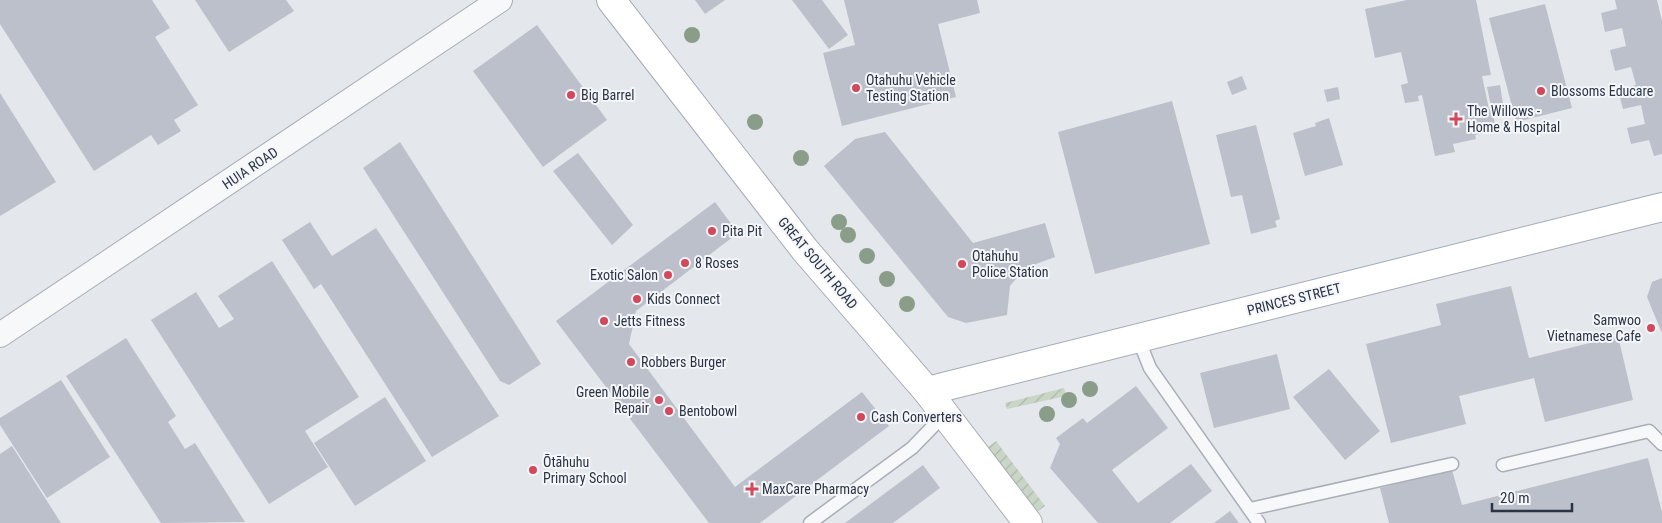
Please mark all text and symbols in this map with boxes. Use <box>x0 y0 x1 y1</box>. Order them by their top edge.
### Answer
place label: Otahuhu Vehicle Testing Station <box>866 72 956 104</box>
marker: Otahuhu Vehicle Testing Station <box>850 82 862 94</box>
place label: Blossoms Educare <box>1551 83 1654 99</box>
marker: Blossoms Educare <box>1535 85 1547 97</box>
place label: Big Barrel <box>581 87 635 103</box>
marker: Big Barrel <box>565 89 577 101</box>
place label: The Willows - Home & Hospital <box>1467 103 1560 135</box>
marker: The Willows - Home & Hospital <box>1449 112 1463 126</box>
street label: HUIA ROAD <box>219 144 281 192</box>
street label: GREAT SOUTH ROAD <box>775 214 861 312</box>
place label: Pita Pit <box>722 223 762 239</box>
marker: Pita Pit <box>706 225 718 237</box>
place label: Otahuhu Police Station <box>972 248 1049 280</box>
place label: 8 Roses <box>695 255 739 271</box>
marker: 8 Roses <box>679 257 691 269</box>
marker: Otahuhu Police Station <box>956 258 968 270</box>
place label: Exotic Salon <box>590 267 658 283</box>
marker: Exotic Salon <box>662 269 674 281</box>
street label: PRINCES STREET <box>1245 280 1343 318</box>
place label: Kids Connect <box>647 291 720 307</box>
marker: Kids Connect <box>631 293 643 305</box>
place label: Samwoo Vietnamese Cafe <box>1547 312 1641 344</box>
place label: Jetts Fitness <box>614 313 685 329</box>
marker: Jetts Fitness <box>598 315 610 327</box>
marker: Samwoo Vietnamese Cafe <box>1645 322 1657 334</box>
place label: Robbers Burger <box>641 354 726 370</box>
marker: Robbers Burger <box>625 356 637 368</box>
place label: Green Mobile Repair <box>576 384 649 416</box>
marker: Green Mobile Repair <box>653 394 665 406</box>
place label: Bentobowl <box>679 403 737 419</box>
marker: Bentobowl <box>663 405 675 417</box>
place label: Cash Converters <box>871 409 962 425</box>
marker: Cash Converters <box>855 411 867 423</box>
place label: Ōtāhuhu Primary School <box>543 454 627 486</box>
marker: Ōtāhuhu Primary School <box>527 464 539 476</box>
scale bar <box>1492 480 1572 512</box>
place label: MaxCare Pharmacy <box>762 481 869 497</box>
marker: MaxCare Pharmacy <box>746 483 758 495</box>
text: 20 m <box>1500 489 1530 507</box>

